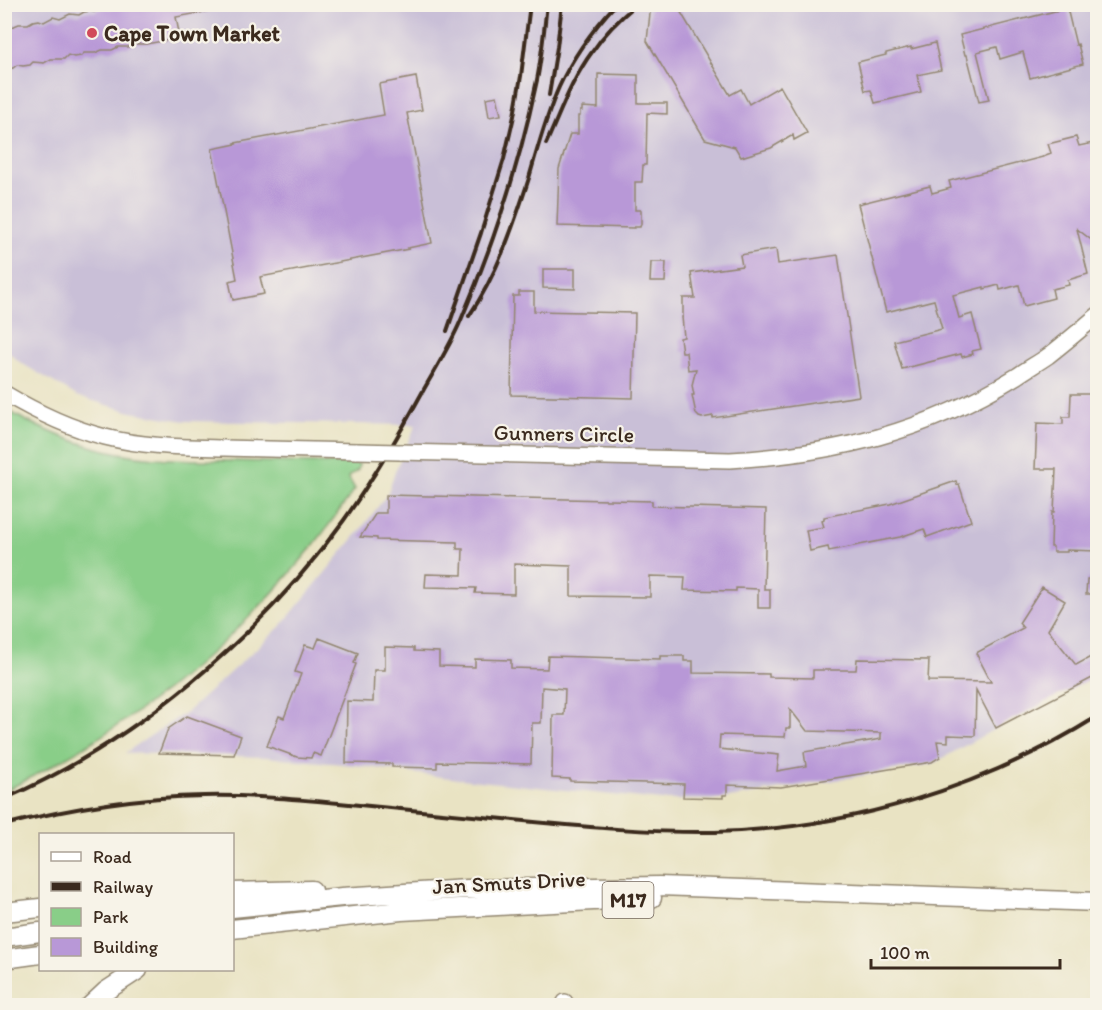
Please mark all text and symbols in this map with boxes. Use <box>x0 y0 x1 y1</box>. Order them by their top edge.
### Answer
place label: Cape Town Market <box>104 20 281 47</box>
marker: Cape Town Market <box>85 26 99 40</box>
street label: Gunners Circle <box>494 419 634 448</box>
legend <box>39 833 234 971</box>
text: Road <box>93 846 132 868</box>
street label: Jan Smuts Drive <box>432 865 586 900</box>
text: Railway <box>93 876 154 898</box>
road number: M17 <box>602 882 654 918</box>
text: Park <box>93 906 128 928</box>
scale bar <box>871 932 1060 970</box>
text: Building <box>93 936 159 958</box>
text: 100 m <box>880 942 930 964</box>

